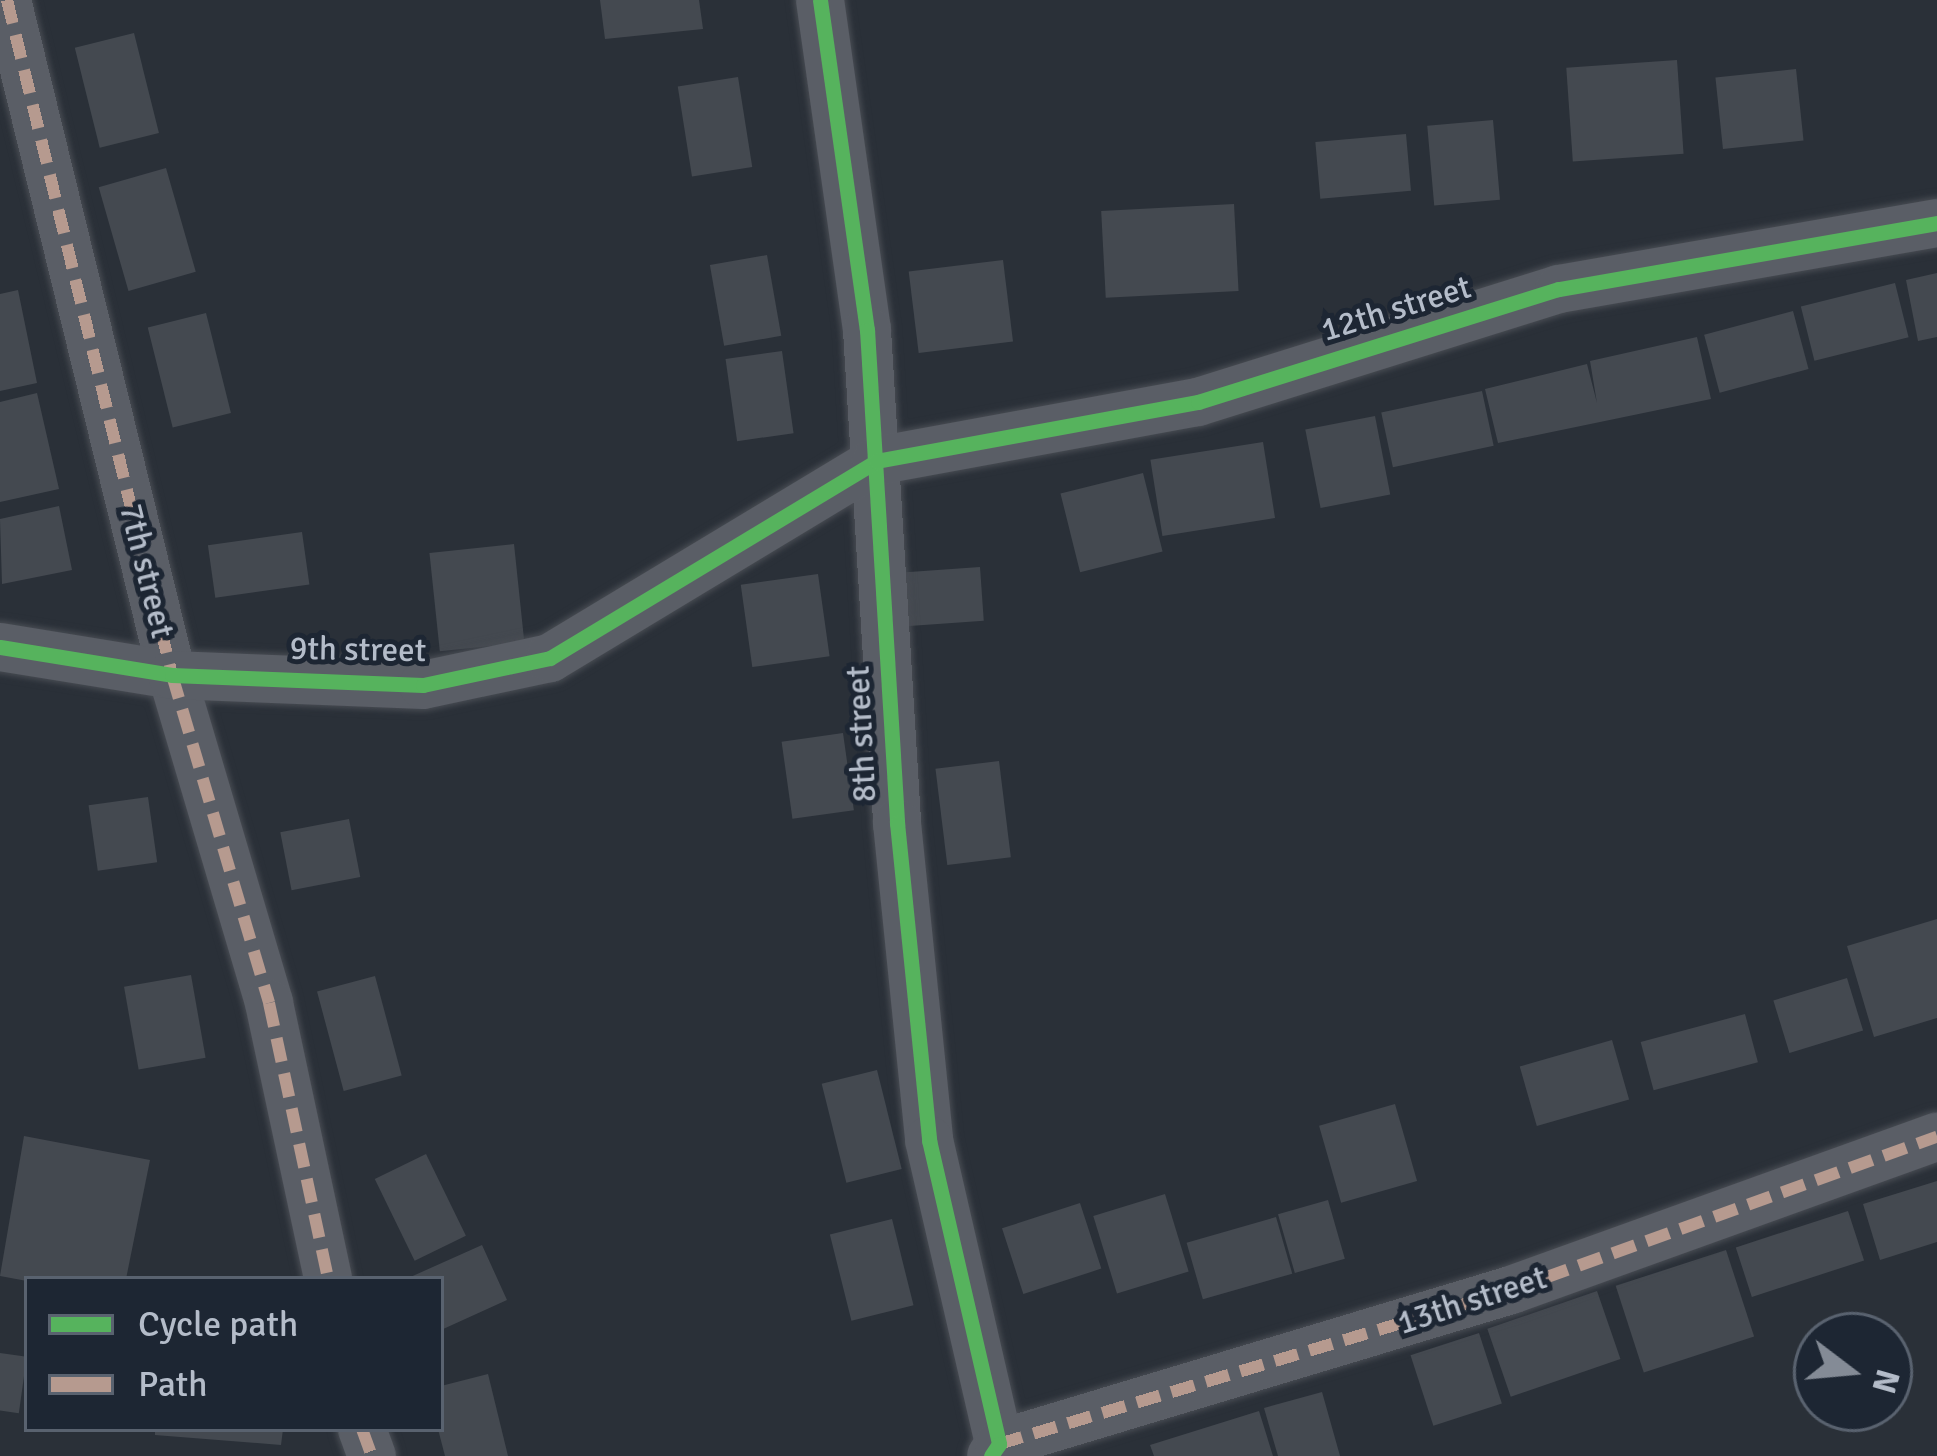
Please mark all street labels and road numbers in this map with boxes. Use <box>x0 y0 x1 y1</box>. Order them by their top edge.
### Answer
street label: 12th street <box>1316 267 1476 351</box>
street label: 7th street <box>110 500 182 642</box>
street label: 9th street <box>289 629 427 671</box>
street label: 8th street <box>839 665 885 803</box>
street label: 13th street <box>1392 1258 1552 1344</box>

